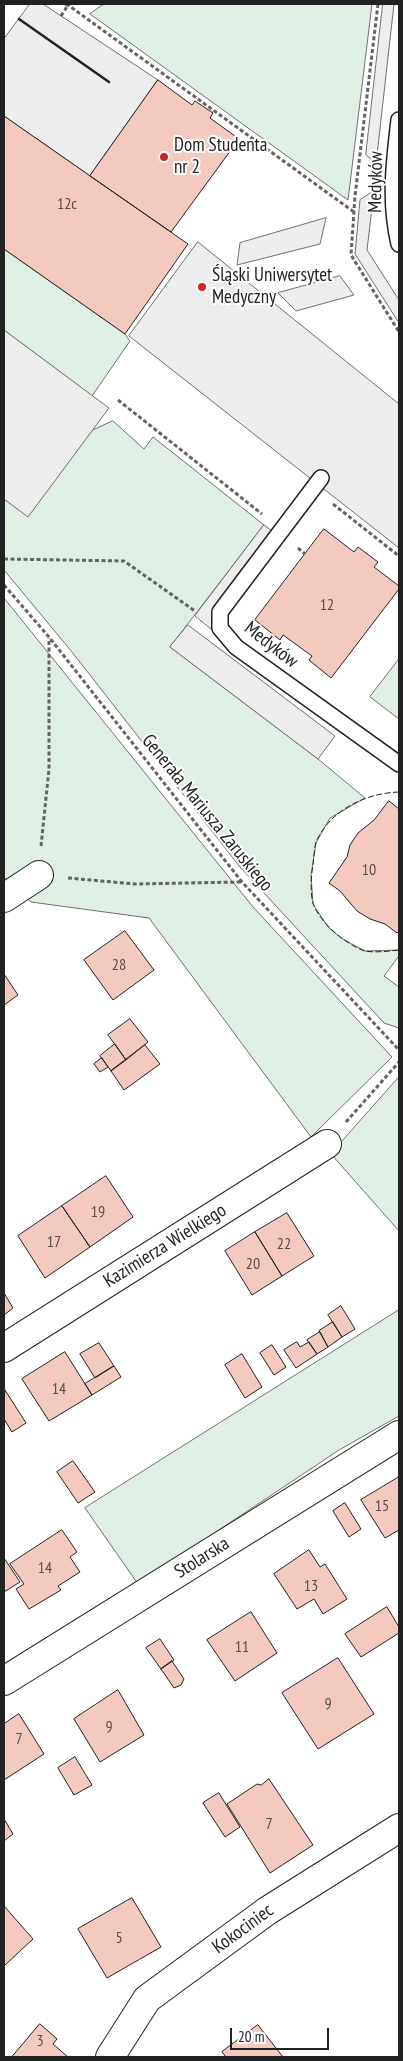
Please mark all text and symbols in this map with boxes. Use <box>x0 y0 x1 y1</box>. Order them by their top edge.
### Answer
place label: Dom Studenta nr 2 <box>174 135 267 179</box>
marker: Dom Studenta nr 2 <box>158 151 170 163</box>
street label: Medyków <box>364 151 388 213</box>
house number: 12c <box>57 194 77 214</box>
place label: Śląski Uniwersytet Medyczny <box>212 265 332 309</box>
marker: Śląski Uniwersytet Medyczny <box>196 281 208 293</box>
house number: 12 <box>320 595 334 615</box>
street label: Medyków <box>240 617 302 673</box>
street label: Generała Mariusza Zaruskiego <box>137 730 277 896</box>
house number: 10 <box>362 860 376 880</box>
house number: 28 <box>112 955 126 975</box>
street label: Kazimierza Wielkiego <box>99 1199 231 1293</box>
house number: 19 <box>91 1202 105 1222</box>
house number: 17 <box>47 1232 61 1252</box>
house number: 22 <box>277 1234 291 1254</box>
house number: 20 <box>246 1254 260 1274</box>
house number: 14 <box>52 1379 66 1399</box>
house number: 15 <box>375 1496 389 1516</box>
street label: Stolarska <box>171 1532 233 1584</box>
house number: 14 <box>38 1558 52 1578</box>
house number: 13 <box>304 1576 318 1596</box>
house number: 11 <box>235 1637 249 1657</box>
house number: 9 <box>324 1694 332 1714</box>
house number: 9 <box>105 1717 113 1737</box>
house number: 7 <box>15 1729 23 1749</box>
house number: 7 <box>265 1814 273 1834</box>
street label: Kokociniec <box>208 1899 278 1959</box>
house number: 5 <box>115 1928 123 1948</box>
scale bar <box>233 2018 332 2050</box>
text: 20 m <box>238 2027 264 2046</box>
house number: 3 <box>36 2031 44 2051</box>

